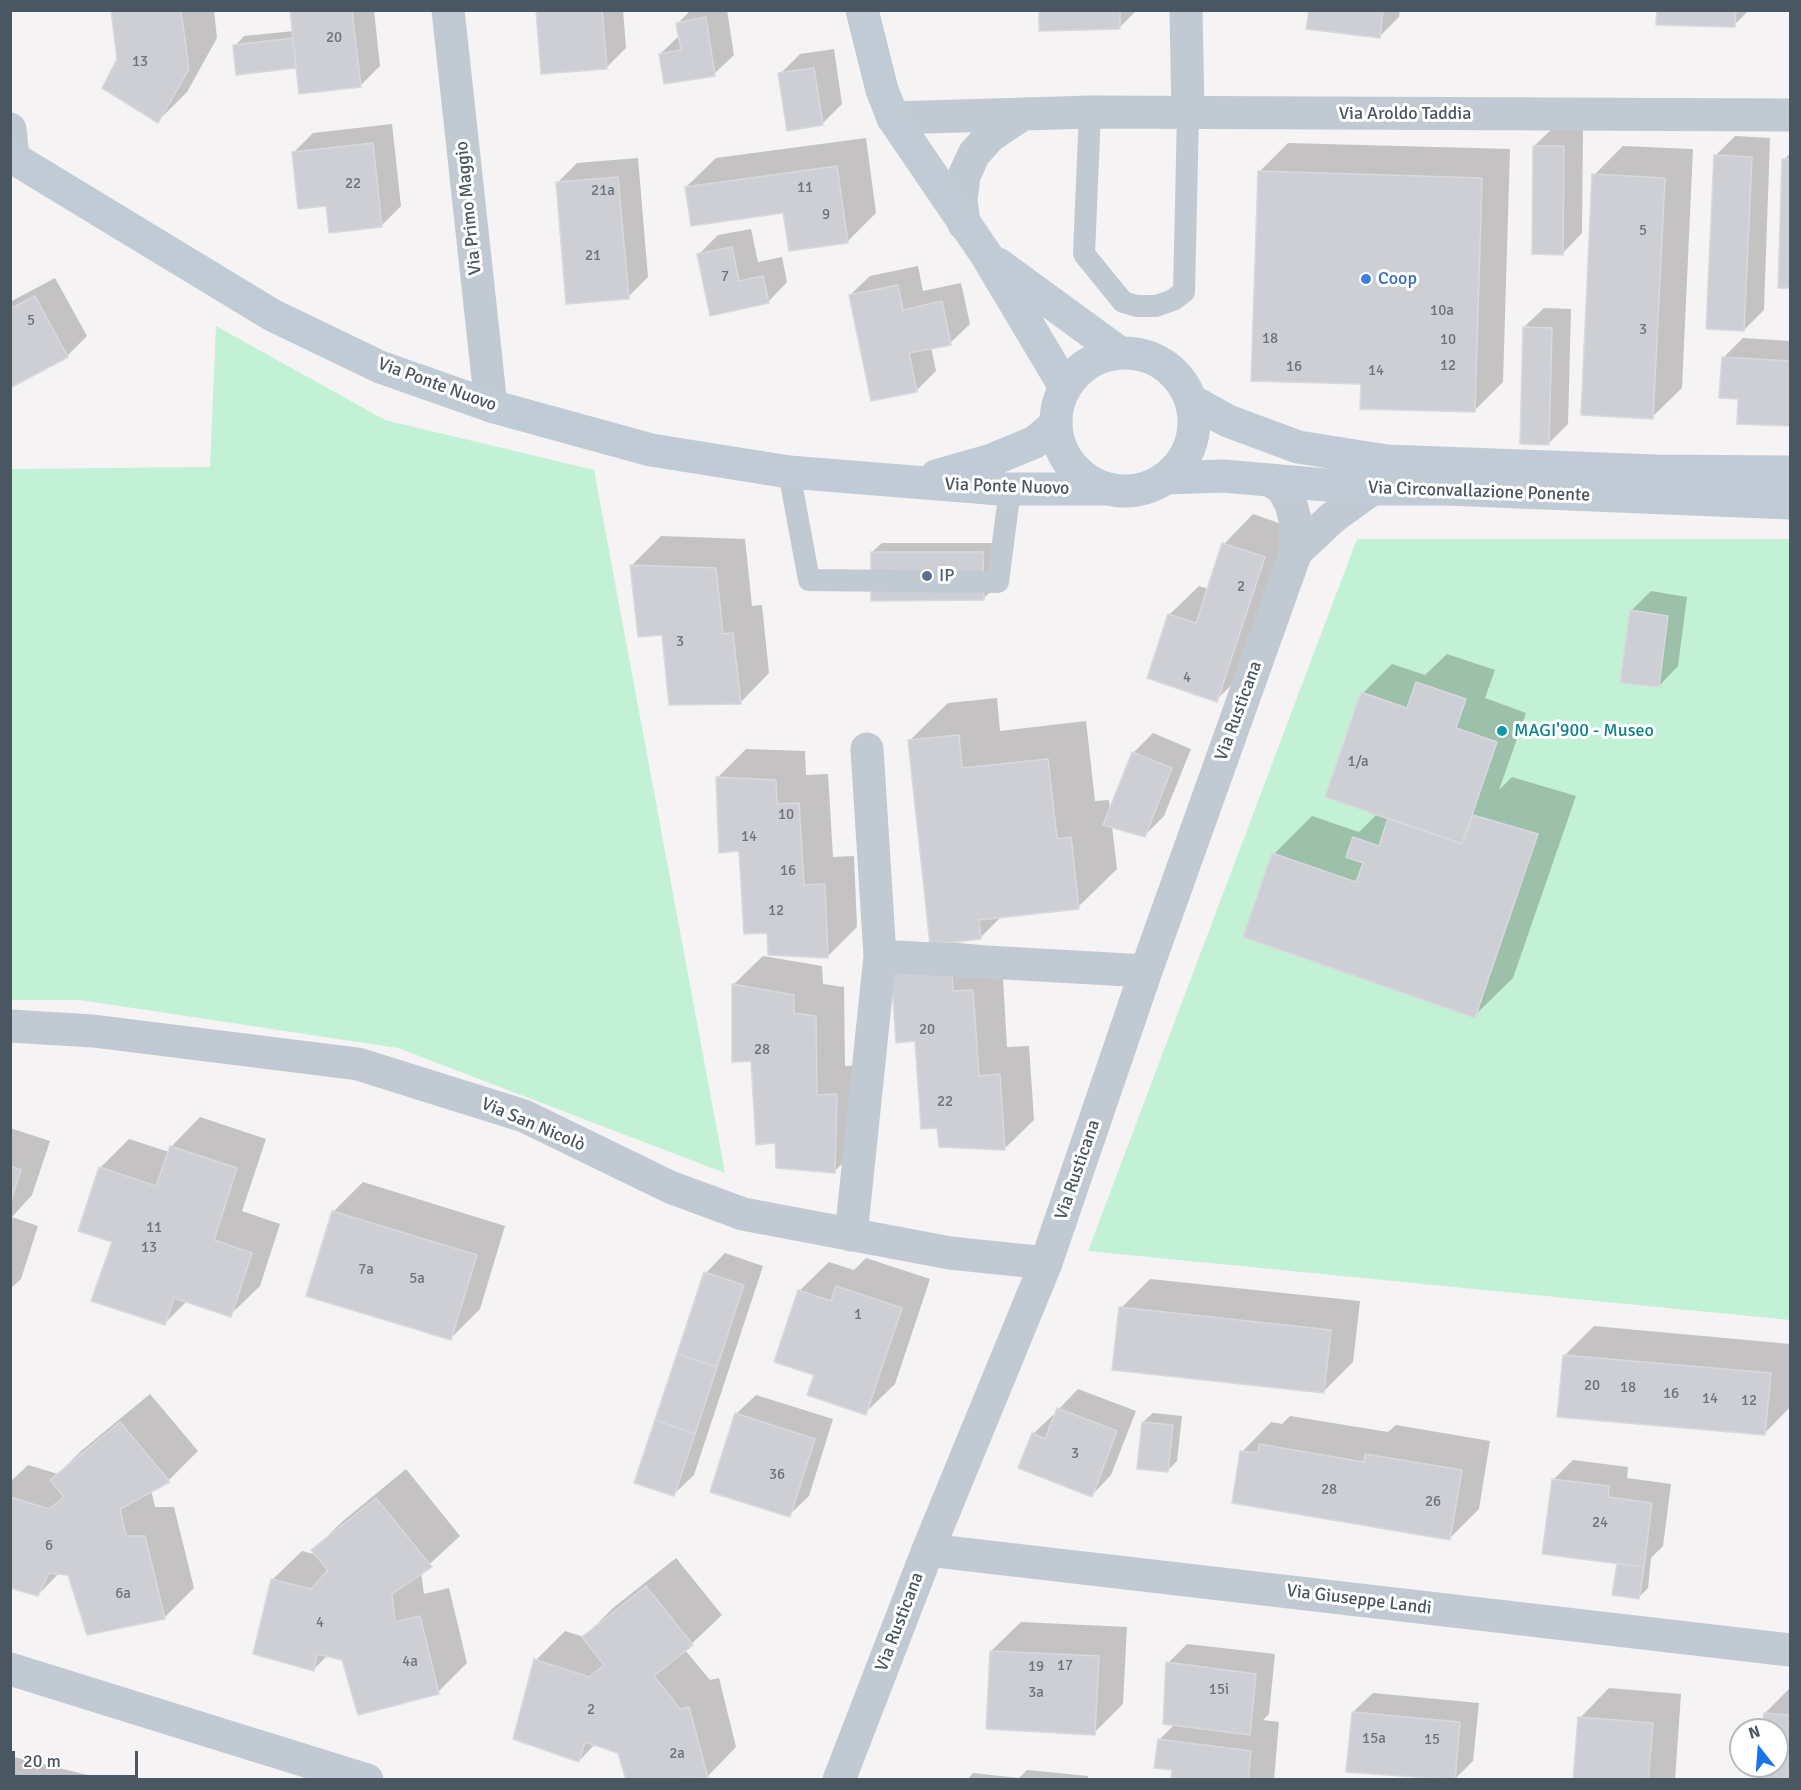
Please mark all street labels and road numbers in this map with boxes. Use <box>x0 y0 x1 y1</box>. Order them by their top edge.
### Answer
street label: Via Aroldo Taddia <box>1339 103 1471 125</box>
street label: Via Primo Maggio <box>451 140 487 276</box>
street label: Via Ponte Nuovo <box>375 354 499 416</box>
street label: Via Ponte Nuovo <box>944 474 1070 500</box>
street label: Via Circonvallazione Ponente <box>1367 477 1591 507</box>
street label: Via Rusticana <box>1211 658 1267 764</box>
street label: Via San Nicolò <box>478 1093 588 1157</box>
street label: Via Rusticana <box>1051 1117 1105 1223</box>
street label: Via Rusticana <box>871 1569 929 1675</box>
street label: Via Giuseppe Landi <box>1285 1580 1433 1620</box>

